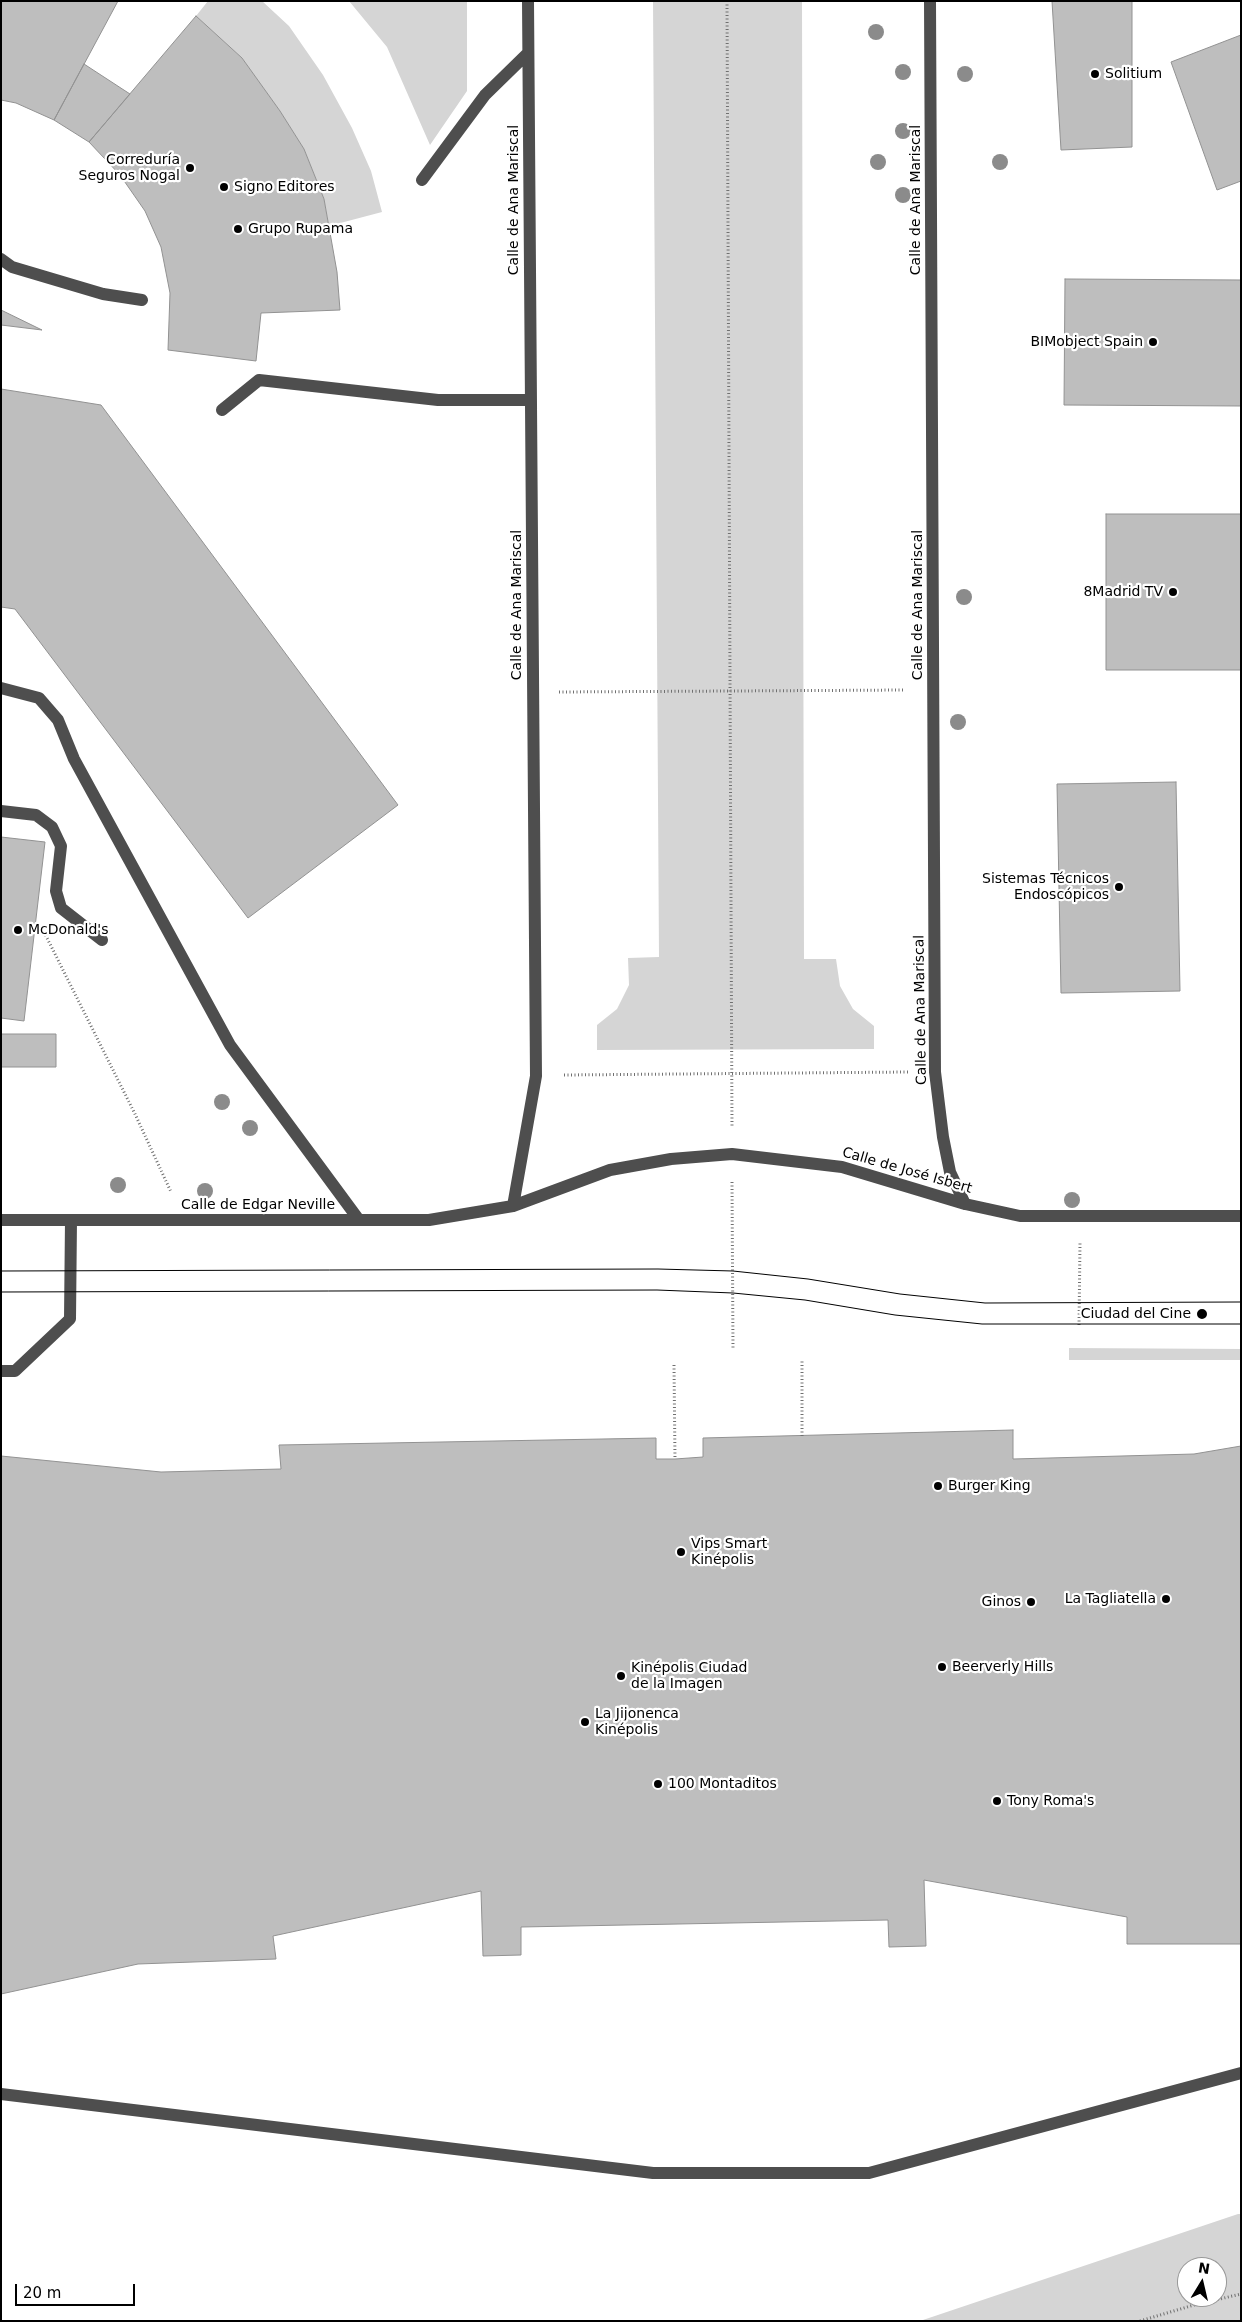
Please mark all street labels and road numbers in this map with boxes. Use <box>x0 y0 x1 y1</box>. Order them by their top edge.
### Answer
street label: Calle de Ana Mariscal <box>506 125 522 275</box>
street label: Calle de Ana Mariscal <box>908 125 924 275</box>
street label: Calle de Ana Mariscal <box>509 530 525 680</box>
street label: Calle de Ana Mariscal <box>910 530 926 680</box>
street label: Calle de Ana Mariscal <box>911 935 931 1085</box>
street label: Calle de José Isbert <box>840 1144 974 1198</box>
street label: Calle de Edgar Neville <box>181 1197 335 1213</box>

